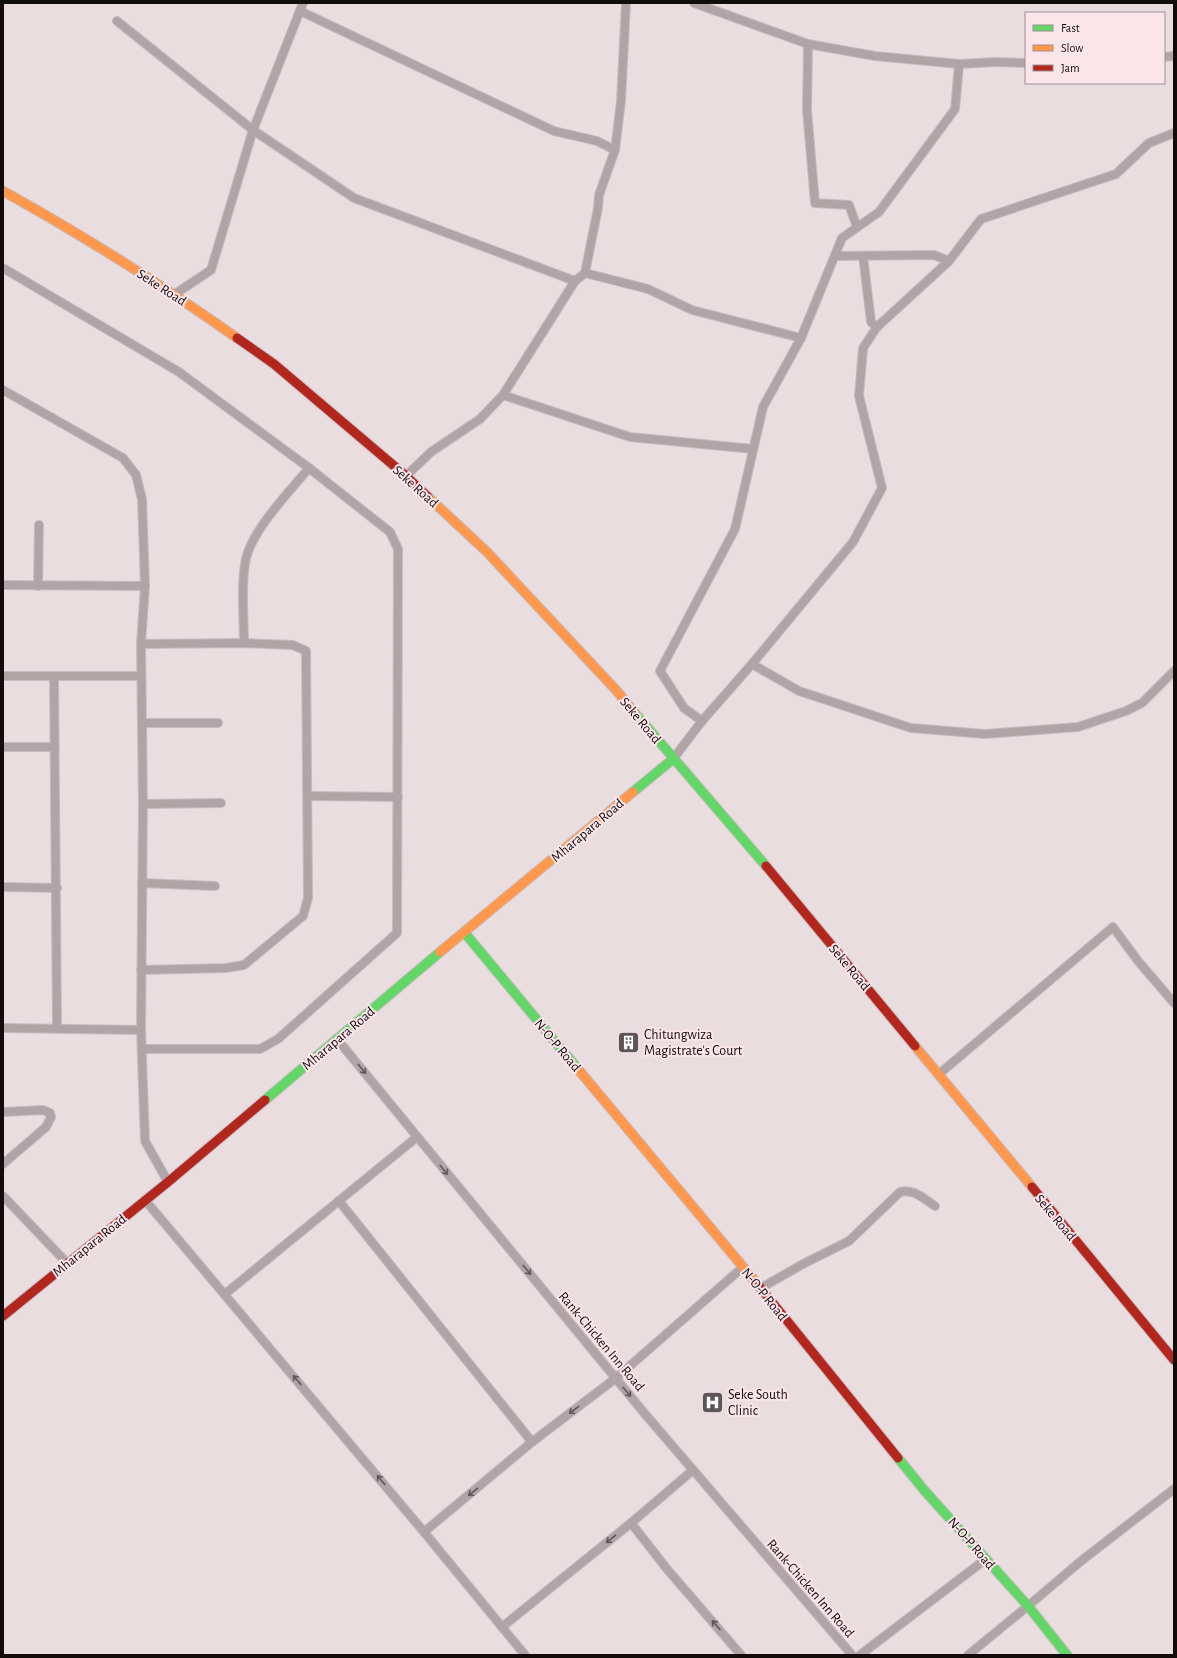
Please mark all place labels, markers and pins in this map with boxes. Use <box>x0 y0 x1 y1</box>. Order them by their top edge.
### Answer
place label: Chitungwiza Magistrate's Court <box>644 1028 743 1058</box>
building icon: Chitungwiza Magistrate's Court <box>616 1029 642 1055</box>
place label: Seke South Clinic <box>728 1388 788 1418</box>
hospital icon: Seke South Clinic <box>700 1389 726 1415</box>

